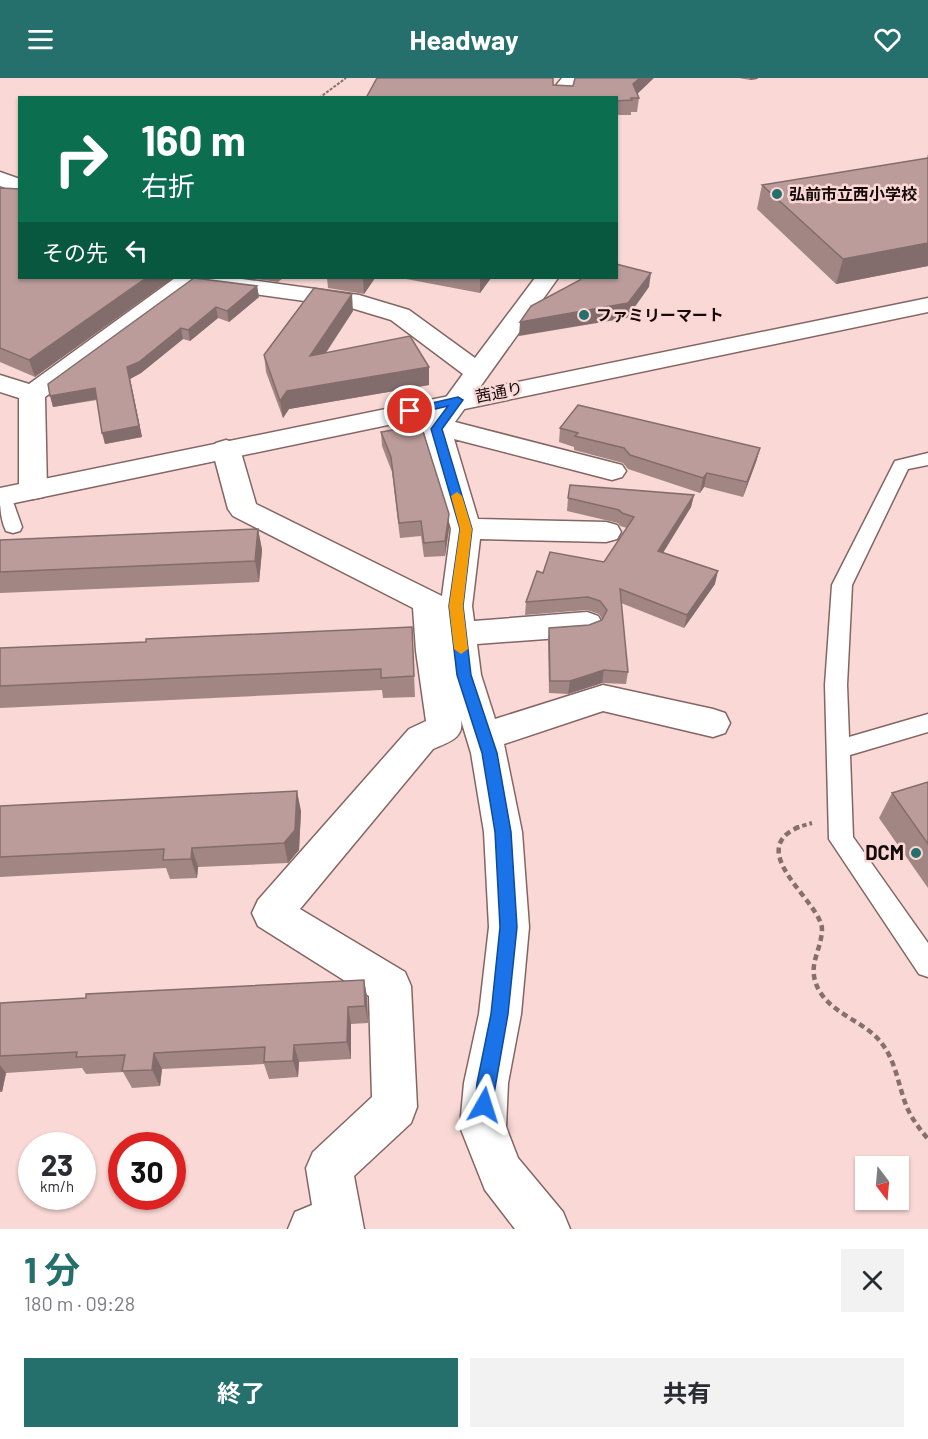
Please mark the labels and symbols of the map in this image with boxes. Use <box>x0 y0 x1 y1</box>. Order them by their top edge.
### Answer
place label: 弘前市立西小学校 <box>789 184 917 203</box>
marker: 弘前市立西小学校 <box>770 187 784 201</box>
place label: ファミリーマート <box>596 305 724 324</box>
marker: ファミリーマート <box>577 308 591 322</box>
street label: 茜通り <box>474 378 524 405</box>
pin <box>384 385 435 436</box>
place label: DCM <box>865 840 904 864</box>
marker: DCM <box>909 846 923 860</box>
position arrow <box>452 1073 516 1137</box>
speed limit sign: 30 <box>108 1132 186 1210</box>
north arrow <box>855 1156 909 1210</box>

